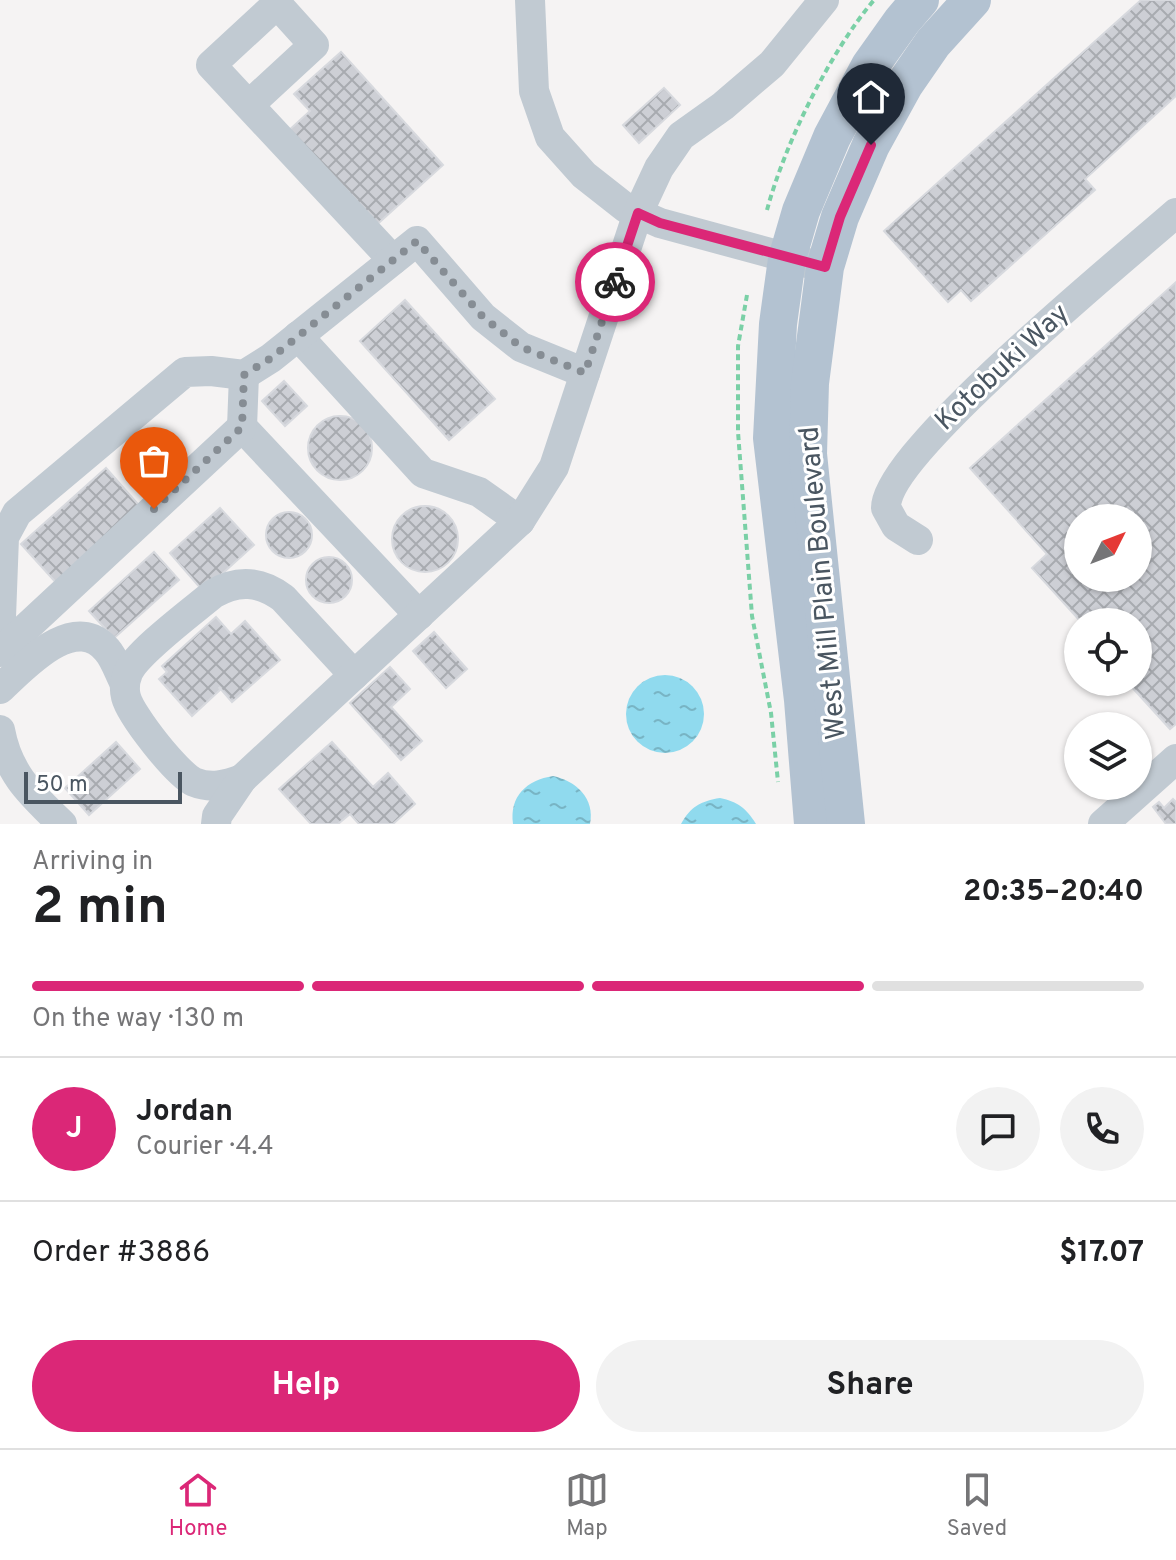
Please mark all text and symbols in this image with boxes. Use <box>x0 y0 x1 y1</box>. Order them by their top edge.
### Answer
pin <box>837 63 905 145</box>
icon: home <box>849 75 893 119</box>
courier <box>575 242 655 322</box>
icon: bike <box>593 260 637 304</box>
street label: Kotobuki Way <box>928 297 1078 439</box>
street label: West Mill Plain Boulevard <box>792 425 856 741</box>
pin <box>120 427 188 509</box>
icon: bag <box>132 439 176 483</box>
north arrow <box>1064 504 1152 592</box>
map controls <box>1064 504 1152 800</box>
button: locate <box>1064 608 1152 696</box>
button: layers <box>1064 712 1152 800</box>
scale bar <box>24 768 182 804</box>
text: 50 m <box>36 772 88 799</box>
text: Arriving in <box>32 846 153 879</box>
text: 20:35–20:40 <box>963 874 1144 911</box>
text: 2 min <box>32 876 168 942</box>
text: On the way · 130 m <box>32 1003 244 1036</box>
button: chat <box>956 1087 1040 1171</box>
button: phone <box>1060 1087 1144 1171</box>
text: Jordan <box>136 1094 233 1131</box>
text: J <box>66 1111 82 1148</box>
text: Courier · 4.4 <box>136 1131 274 1164</box>
text: Order #3886 <box>32 1235 210 1272</box>
text: $17.07 <box>1059 1235 1144 1272</box>
button: Help <box>32 1340 580 1432</box>
button: Share <box>596 1340 1144 1432</box>
tab: Home <box>169 1468 227 1543</box>
tab: Map <box>565 1468 609 1543</box>
tab: Saved <box>947 1468 1007 1543</box>

